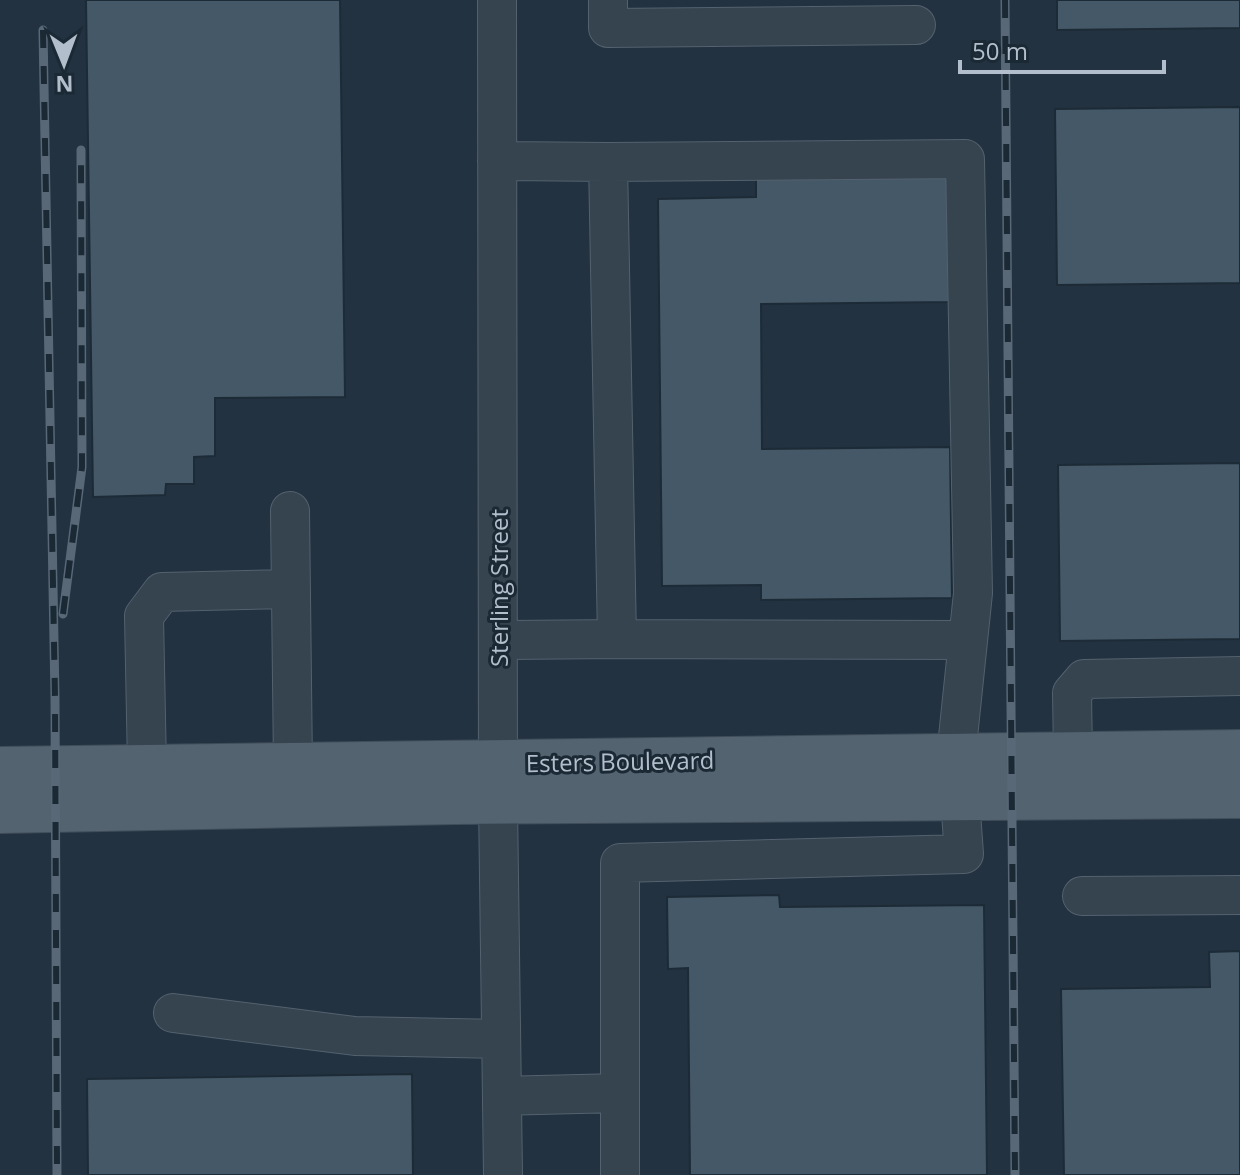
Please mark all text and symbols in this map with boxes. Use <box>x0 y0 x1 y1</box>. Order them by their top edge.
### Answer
north arrow <box>24 24 104 104</box>
scale bar <box>960 24 1164 74</box>
text: 50 m <box>972 34 1028 67</box>
text: N <box>55 70 74 100</box>
street label: Sterling Street <box>482 509 515 667</box>
street label: Esters Boulevard <box>526 743 714 779</box>

